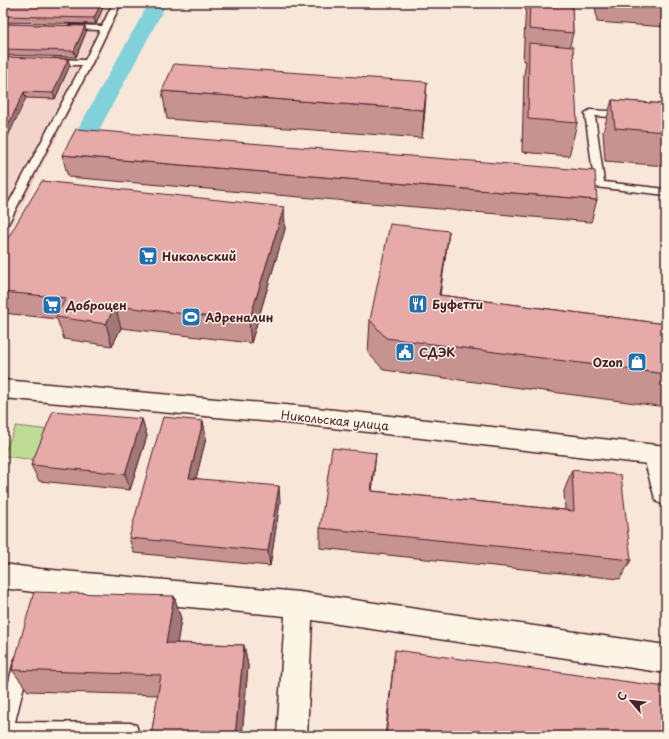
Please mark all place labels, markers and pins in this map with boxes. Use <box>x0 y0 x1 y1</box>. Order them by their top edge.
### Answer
supermarket icon: Никольский <box>137 245 159 267</box>
place label: Никольский <box>162 247 236 265</box>
restaurant icon: Буфетти <box>407 293 429 315</box>
supermarket icon: Доброцен <box>41 294 63 316</box>
place label: Буфетти <box>432 295 483 313</box>
place label: Доброцен <box>65 296 127 314</box>
sports icon: Адреналин <box>180 306 202 328</box>
place label: Адреналин <box>204 308 273 326</box>
public building icon: СДЭК <box>394 341 416 363</box>
place label: СДЭК <box>419 343 455 361</box>
shop icon: Ozon <box>626 351 648 373</box>
place label: Ozon <box>593 353 623 371</box>

